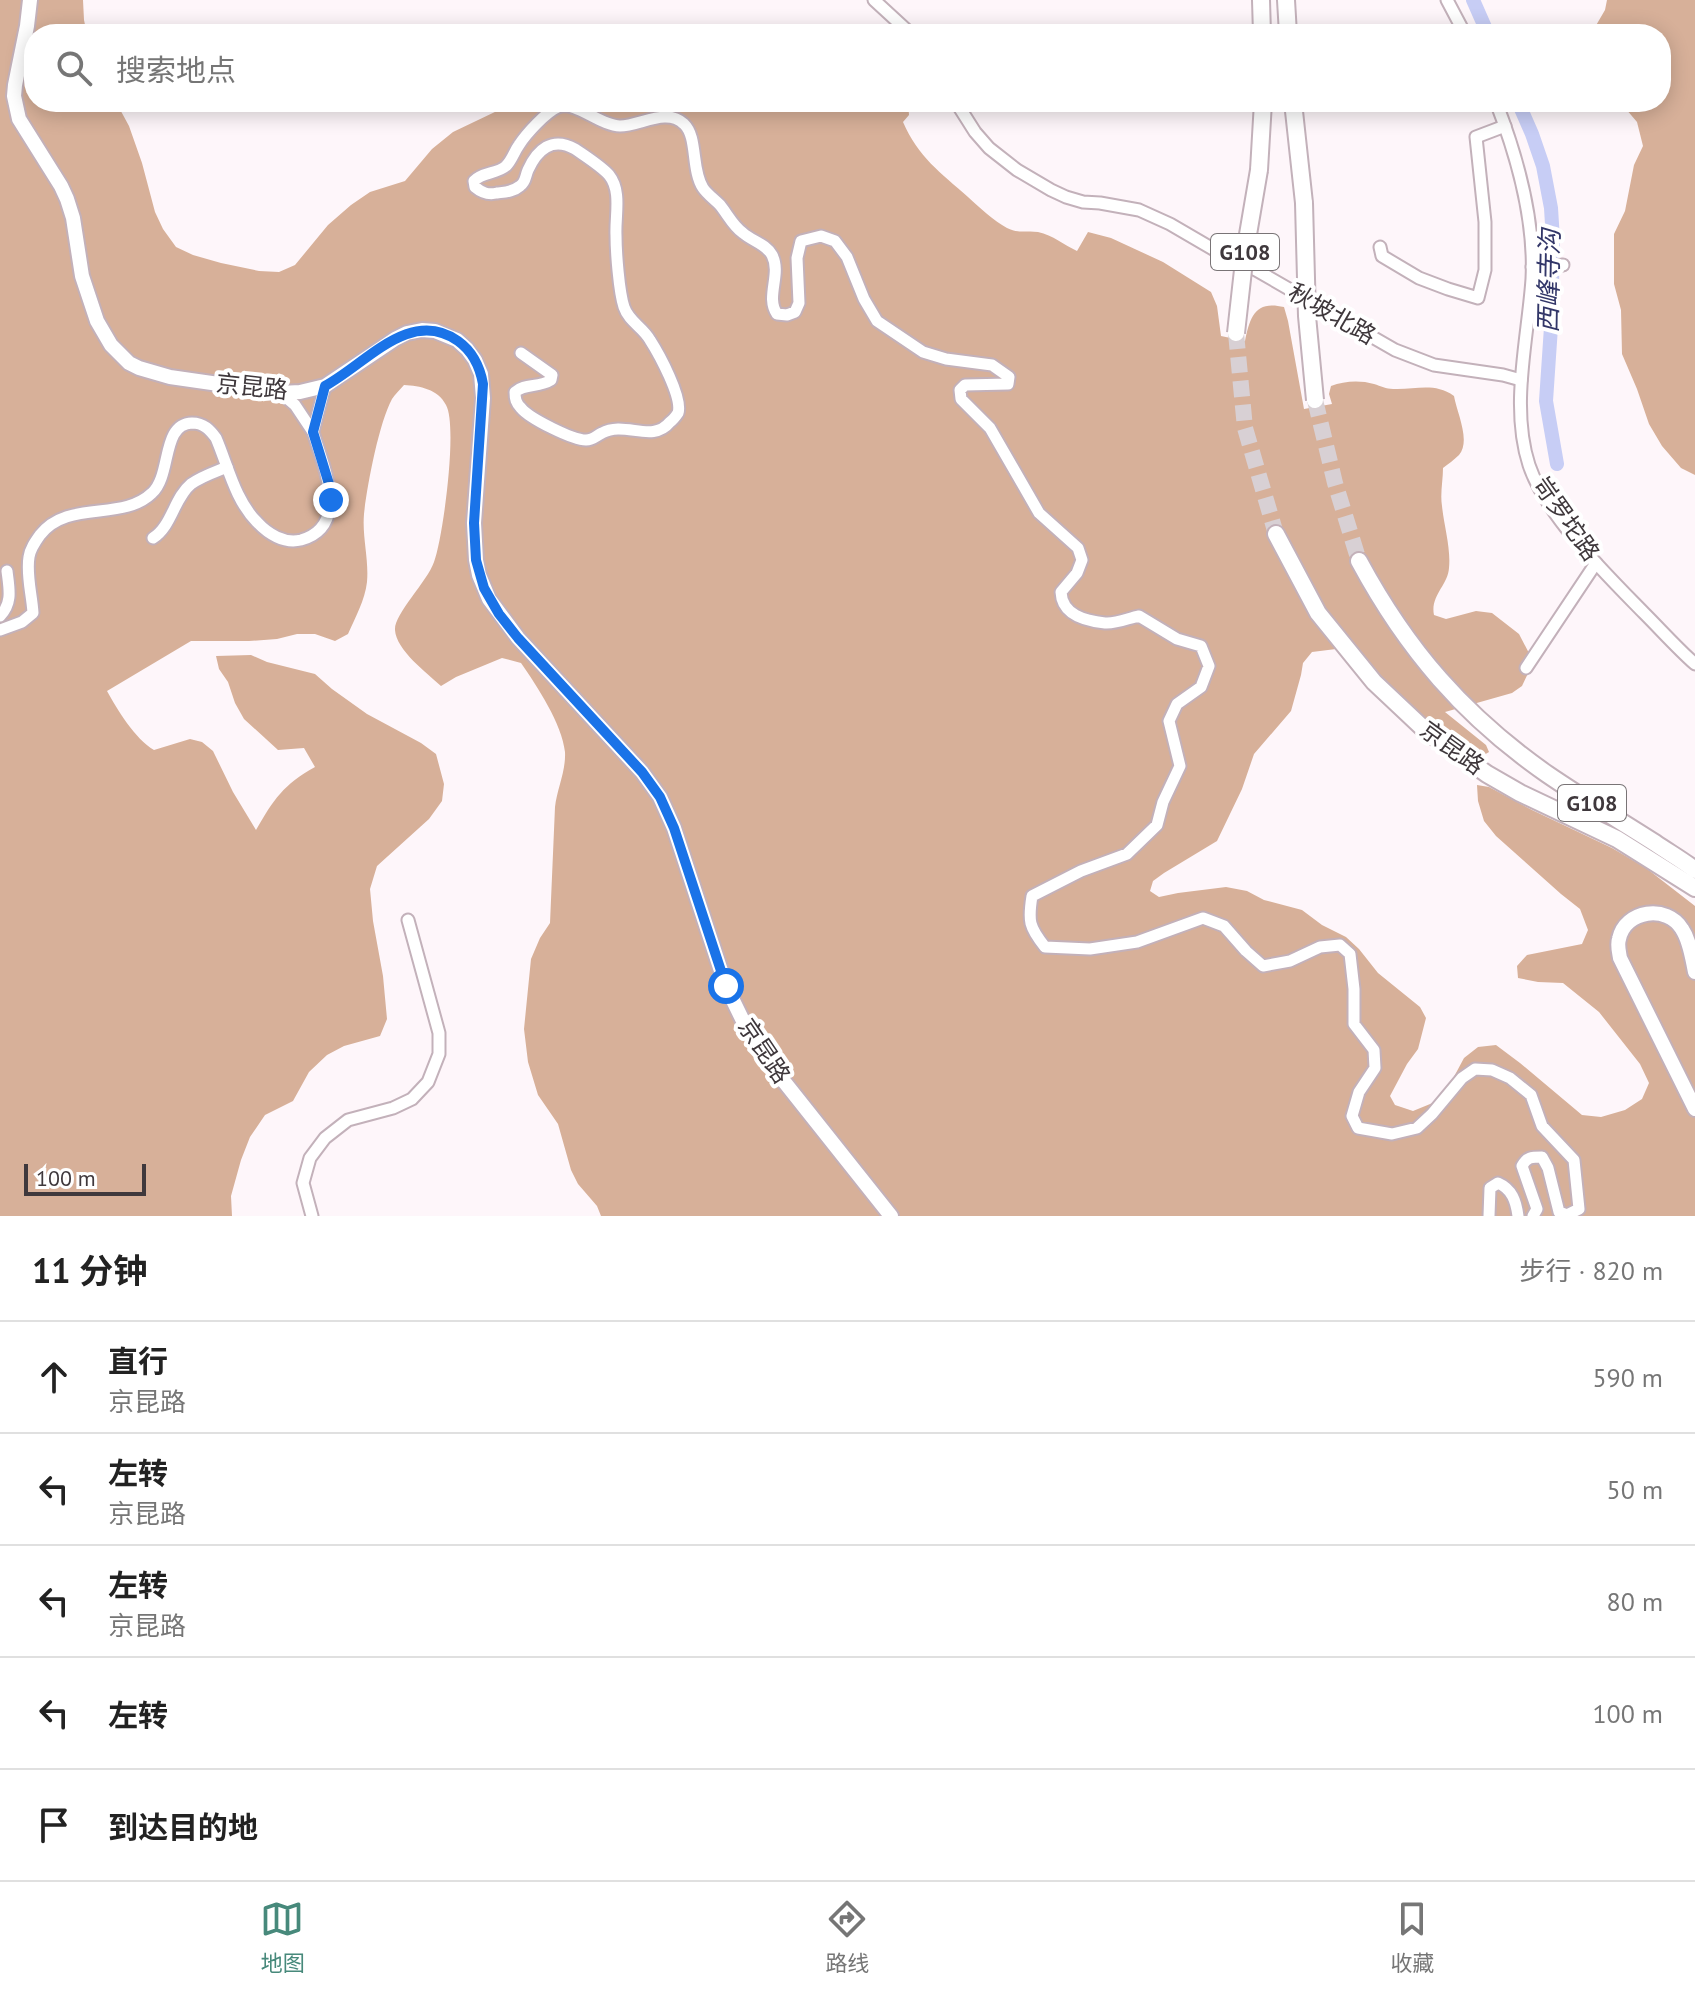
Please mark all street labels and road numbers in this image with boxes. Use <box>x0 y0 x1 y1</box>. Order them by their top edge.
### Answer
road number: G108 <box>1211 234 1279 270</box>
street label: 秋坡北路 <box>1283 276 1382 351</box>
street label: 京昆路 <box>215 367 289 406</box>
street label: 岢罗坨路 <box>1526 471 1607 567</box>
street label: 京昆路 <box>1414 714 1491 781</box>
road number: G108 <box>1558 785 1626 821</box>
street label: 京昆路 <box>731 1012 797 1089</box>

